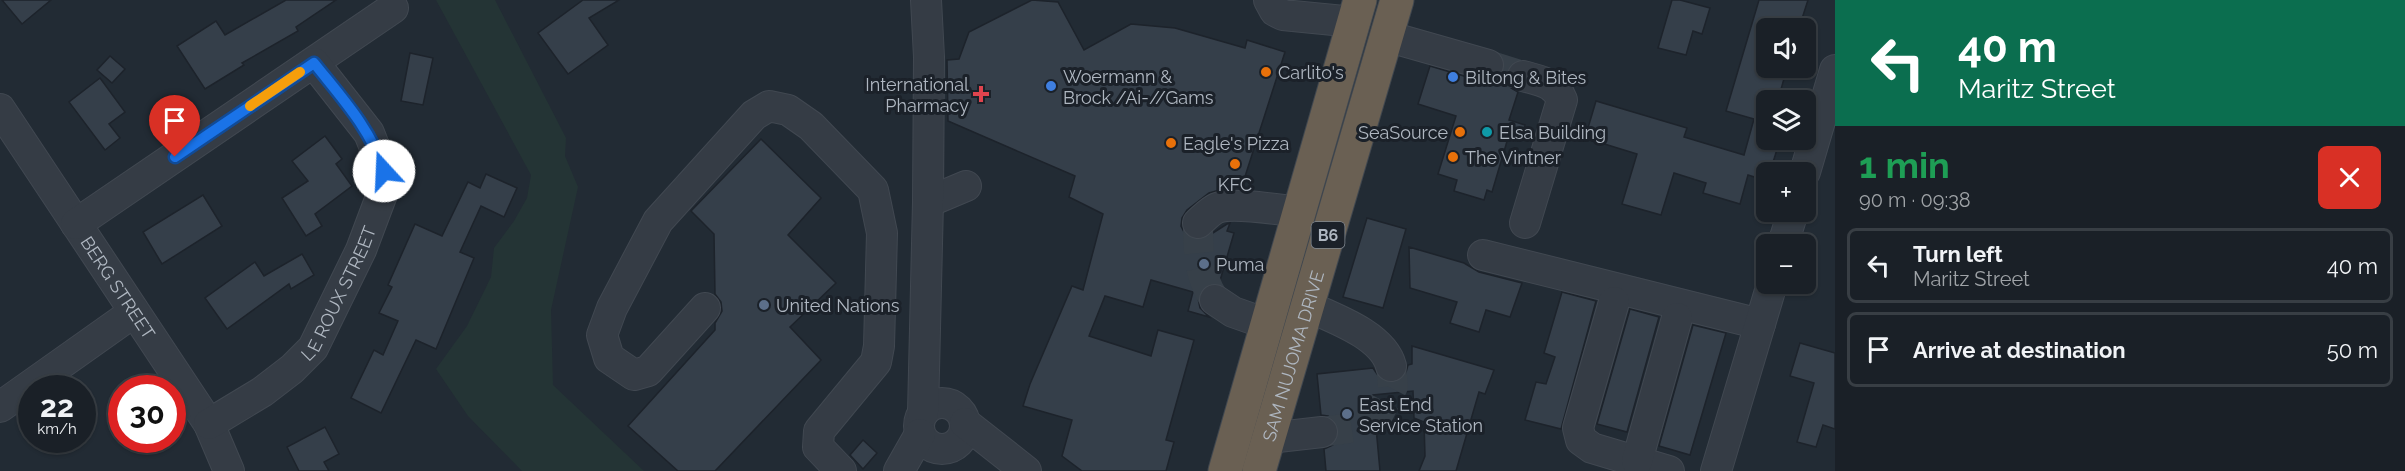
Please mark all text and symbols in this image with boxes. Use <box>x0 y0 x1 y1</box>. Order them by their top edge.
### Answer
map controls <box>1756 18 1816 294</box>
button: sound <box>1756 18 1816 78</box>
text: 40 m <box>1958 23 2057 72</box>
icon: left <box>1859 24 1937 102</box>
place label: Carlito's <box>1278 62 1344 83</box>
marker: Carlito's <box>1259 65 1273 79</box>
place label: Woermann & Brock /Ai-//Gams <box>1063 66 1214 108</box>
place label: Biltong & Bites <box>1465 67 1587 88</box>
marker: Biltong & Bites <box>1446 70 1460 84</box>
text: Maritz Street <box>1958 73 2116 104</box>
place label: International Pharmacy <box>865 74 969 116</box>
marker: Woermann & Brock /Ai-//Gams <box>1044 79 1058 93</box>
marker: International Pharmacy <box>974 87 988 101</box>
button: layers <box>1756 90 1816 150</box>
pin <box>149 95 200 157</box>
icon: arrive <box>158 104 191 137</box>
place label: SeaSource <box>1358 122 1448 143</box>
place label: Elsa Building <box>1499 122 1606 143</box>
marker: SeaSource <box>1453 125 1467 139</box>
marker: Elsa Building <box>1480 125 1494 139</box>
place label: Eagle's Pizza <box>1183 133 1289 154</box>
marker: Eagle's Pizza <box>1164 136 1178 150</box>
position arrow <box>352 139 416 203</box>
text: 1 min <box>1859 144 1950 186</box>
button: close <box>2318 146 2381 209</box>
place label: The Vintner <box>1465 147 1562 168</box>
marker: The Vintner <box>1446 150 1460 164</box>
marker: KFC <box>1228 157 1242 171</box>
button: + <box>1756 162 1816 222</box>
place label: KFC <box>1218 174 1252 195</box>
text: 90 m · 09:38 <box>1859 188 1971 212</box>
road number: B6 <box>1312 222 1344 248</box>
street label: LE ROUX STREET <box>296 223 380 365</box>
street label: BERG STREET <box>77 232 160 343</box>
button: − <box>1756 234 1816 294</box>
text: Turn left <box>1913 241 2003 267</box>
icon: left <box>1862 249 1895 282</box>
text: 40 m <box>2327 253 2378 279</box>
place label: Puma <box>1216 254 1264 275</box>
marker: Puma <box>1197 257 1211 271</box>
text: Maritz Street <box>1913 267 2030 291</box>
street label: SAM NUJOMA DRIVE <box>1258 268 1328 444</box>
place label: United Nations <box>776 295 900 316</box>
marker: United Nations <box>757 298 771 312</box>
icon: arrive <box>1862 333 1895 366</box>
text: Arrive at destination <box>1913 337 2126 363</box>
text: 50 m <box>2327 337 2378 363</box>
speed limit sign: 30 <box>108 375 186 453</box>
text: 22 <box>40 389 74 424</box>
place label: East End Service Station <box>1359 394 1483 436</box>
marker: East End Service Station <box>1340 407 1354 421</box>
text: km/h <box>37 420 77 438</box>

